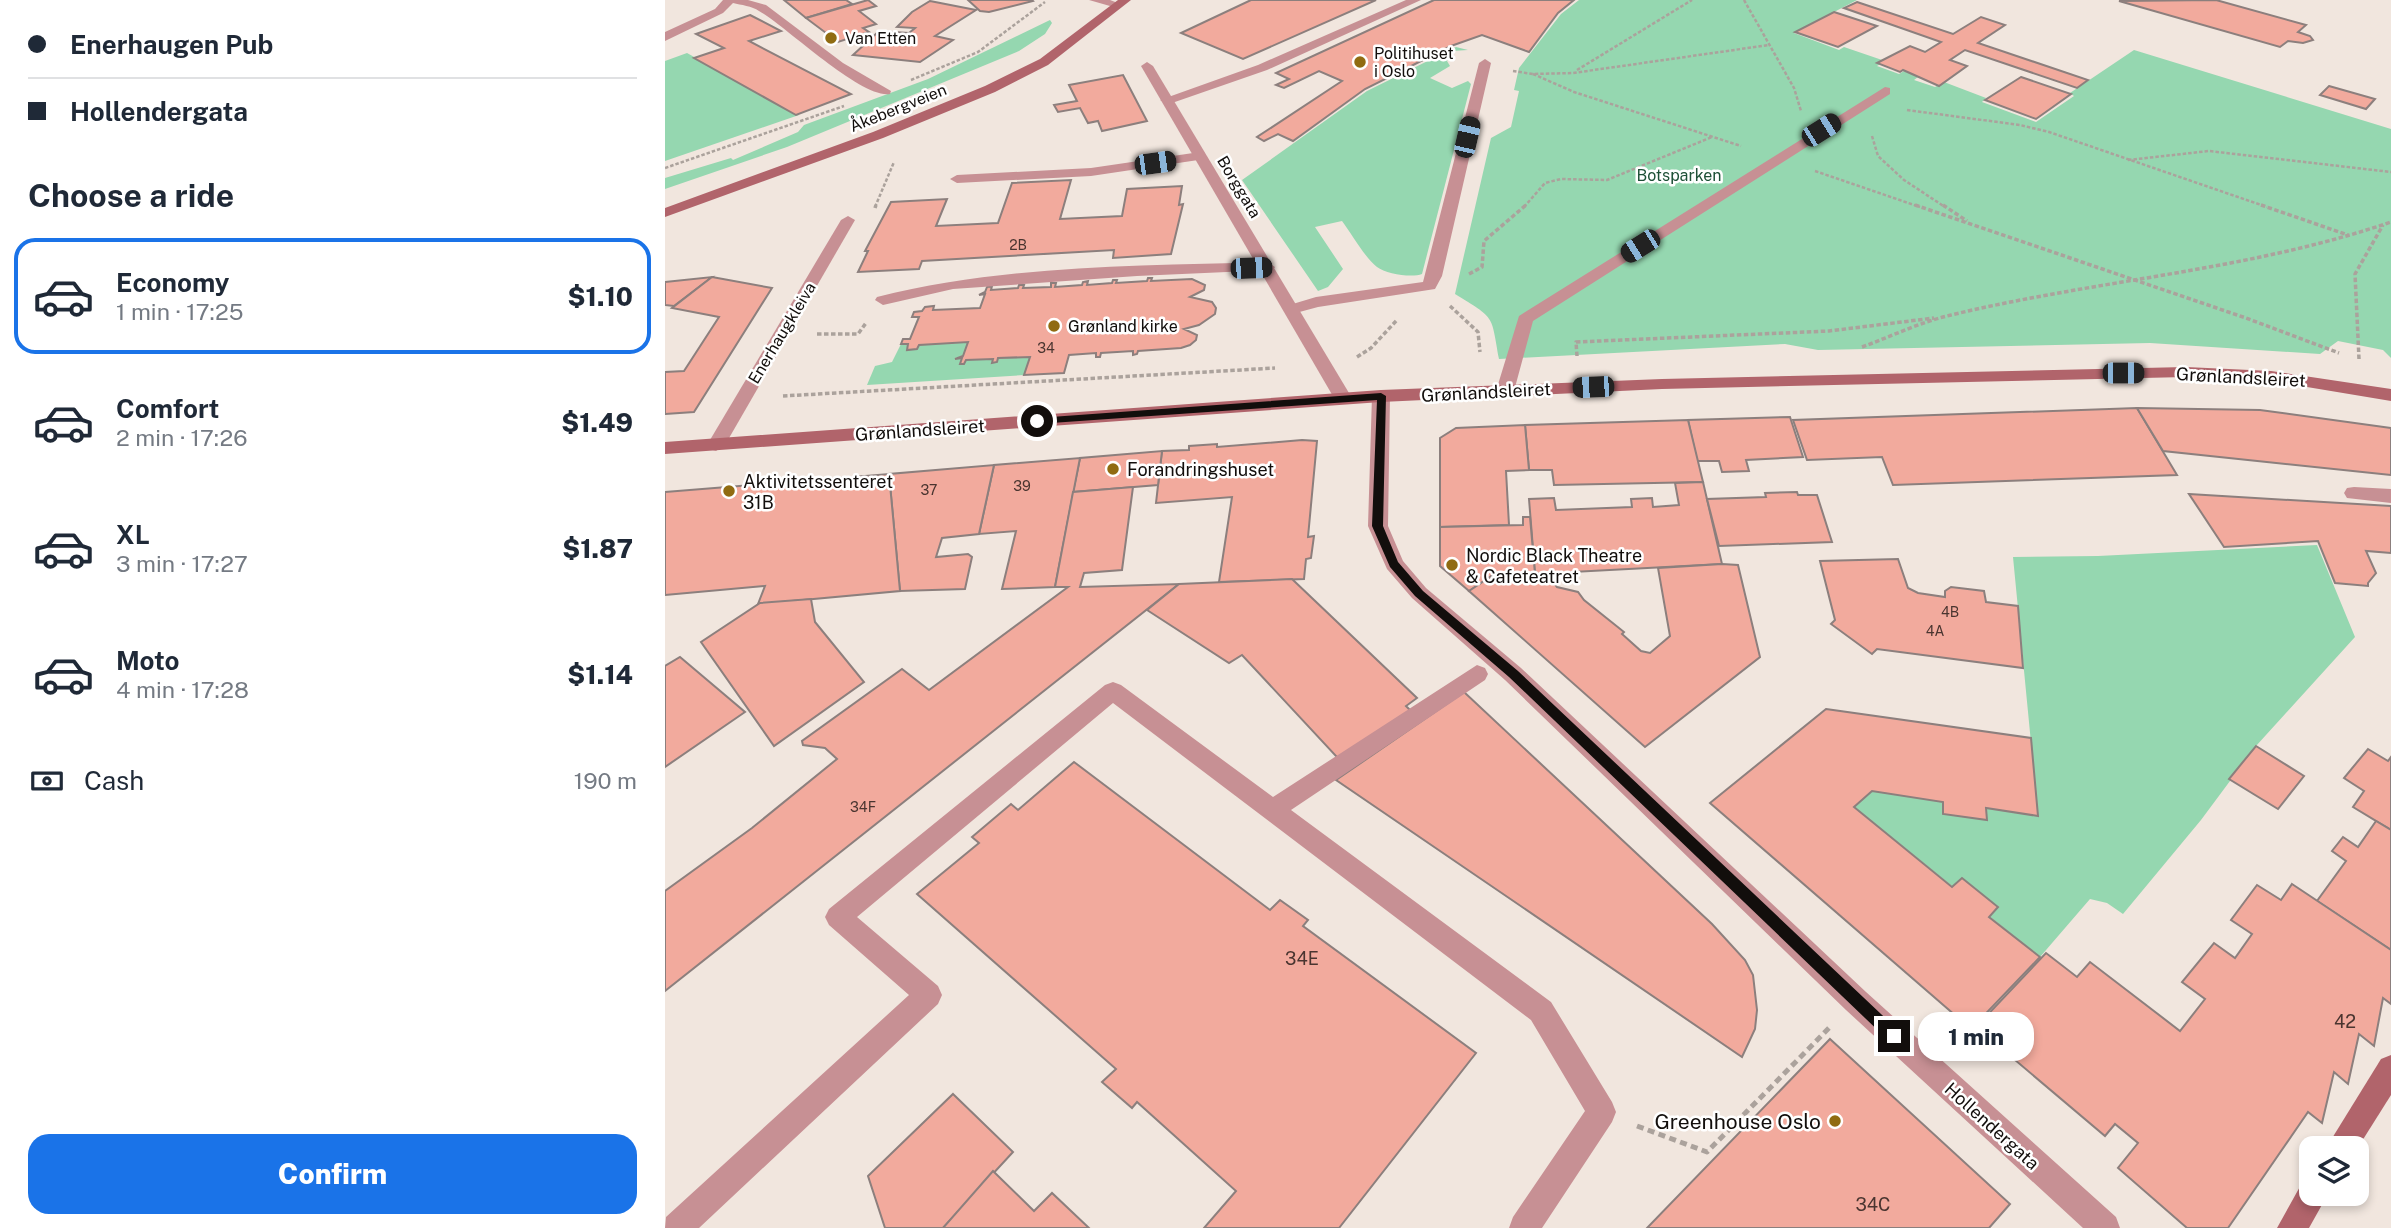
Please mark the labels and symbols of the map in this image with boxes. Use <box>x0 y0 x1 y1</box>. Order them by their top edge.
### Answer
place label: Van Etten <box>845 29 916 48</box>
marker: Van Etten <box>823 30 839 46</box>
place label: Politihuset i Oslo <box>1374 44 1454 81</box>
marker: Politihuset i Oslo <box>1352 54 1368 70</box>
street label: Åkebergveien <box>846 78 949 136</box>
car <box>1798 110 1845 150</box>
car <box>1453 114 1482 160</box>
car <box>1133 150 1178 176</box>
street label: Borggata <box>1213 153 1265 221</box>
park label: Botsparken <box>1636 166 1722 185</box>
car <box>1617 226 1664 266</box>
house number: 2B <box>1009 237 1027 253</box>
car <box>1230 257 1273 279</box>
street label: Enerhaugkleiva <box>744 279 820 387</box>
place label: Grønland kirke <box>1068 317 1178 336</box>
marker: Grønland kirke <box>1046 318 1062 334</box>
house number: 34 <box>1037 340 1055 356</box>
car <box>2103 363 2145 384</box>
street label: Grønlandsleiret <box>2176 363 2306 391</box>
car <box>1572 376 1615 398</box>
street label: Grønlandsleiret <box>1421 378 1551 406</box>
route start <box>1021 405 1053 437</box>
street label: Grønlandsleiret <box>854 415 986 445</box>
place label: Forandringshuset <box>1127 459 1274 480</box>
marker: Forandringshuset <box>1105 461 1121 477</box>
place label: Aktivitetssenteret 31B <box>743 471 893 513</box>
house number: 39 <box>1013 478 1031 494</box>
house number: 37 <box>921 482 937 498</box>
marker: Aktivitetssenteret 31B <box>721 483 737 499</box>
place label: Nordic Black Theatre & Cafeteatret <box>1466 545 1642 587</box>
marker: Nordic Black Theatre & Cafeteatret <box>1444 557 1460 573</box>
house number: 4B <box>1941 604 1959 620</box>
house number: 4A <box>1926 623 1944 639</box>
house number: 34F <box>850 799 876 815</box>
house number: 34E <box>1285 948 1319 969</box>
house number: 42 <box>2334 1011 2356 1032</box>
callout: 1 min <box>1919 1012 2034 1060</box>
route end <box>1878 1020 1910 1052</box>
street label: Hollendergata <box>1941 1078 2043 1174</box>
place label: Greenhouse Oslo <box>1654 1109 1821 1134</box>
marker: Greenhouse Oslo <box>1827 1113 1843 1129</box>
house number: 34C <box>1855 1194 1891 1215</box>

